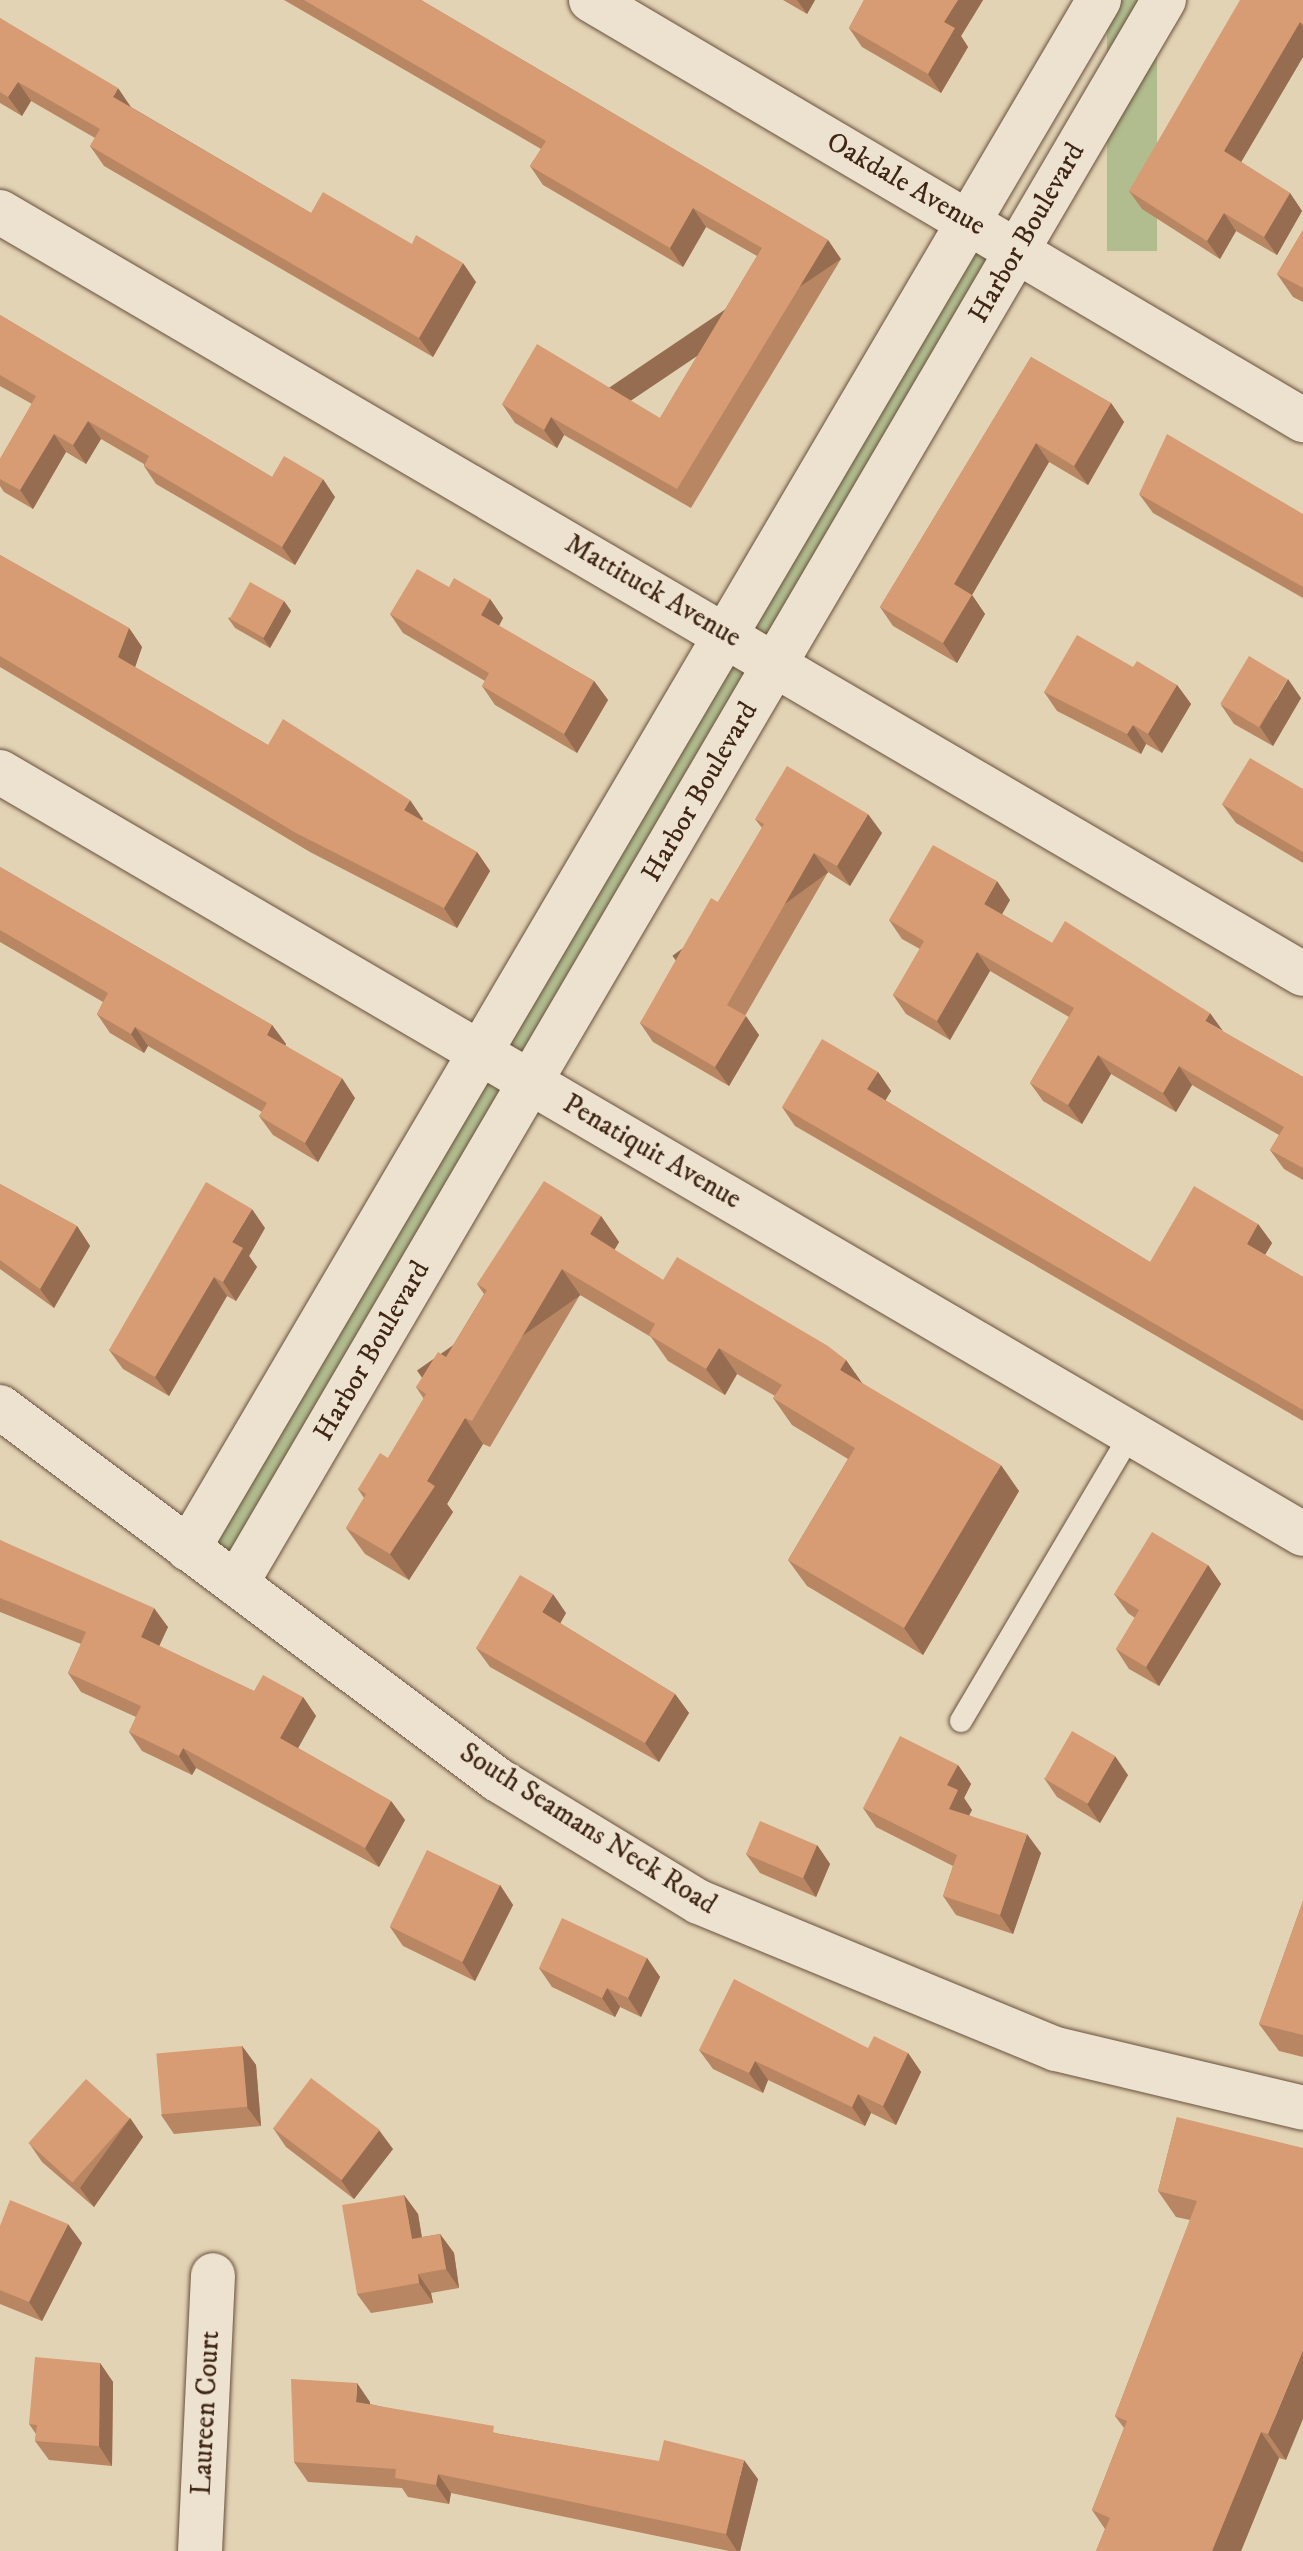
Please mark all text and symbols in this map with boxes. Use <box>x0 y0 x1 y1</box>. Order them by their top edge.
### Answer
street label: Oakdale Avenue <box>821 125 991 243</box>
street label: Harbor Boulevard <box>962 137 1092 329</box>
street label: Mattituck Avenue <box>559 527 747 655</box>
street label: Harbor Boulevard <box>635 696 765 888</box>
street label: Penatiquit Avenue <box>557 1087 747 1217</box>
street label: Harbor Boulevard <box>307 1255 437 1447</box>
street label: South Seamans Neck Road <box>453 1736 723 1922</box>
street label: Laureen Court <box>185 2330 227 2496</box>

